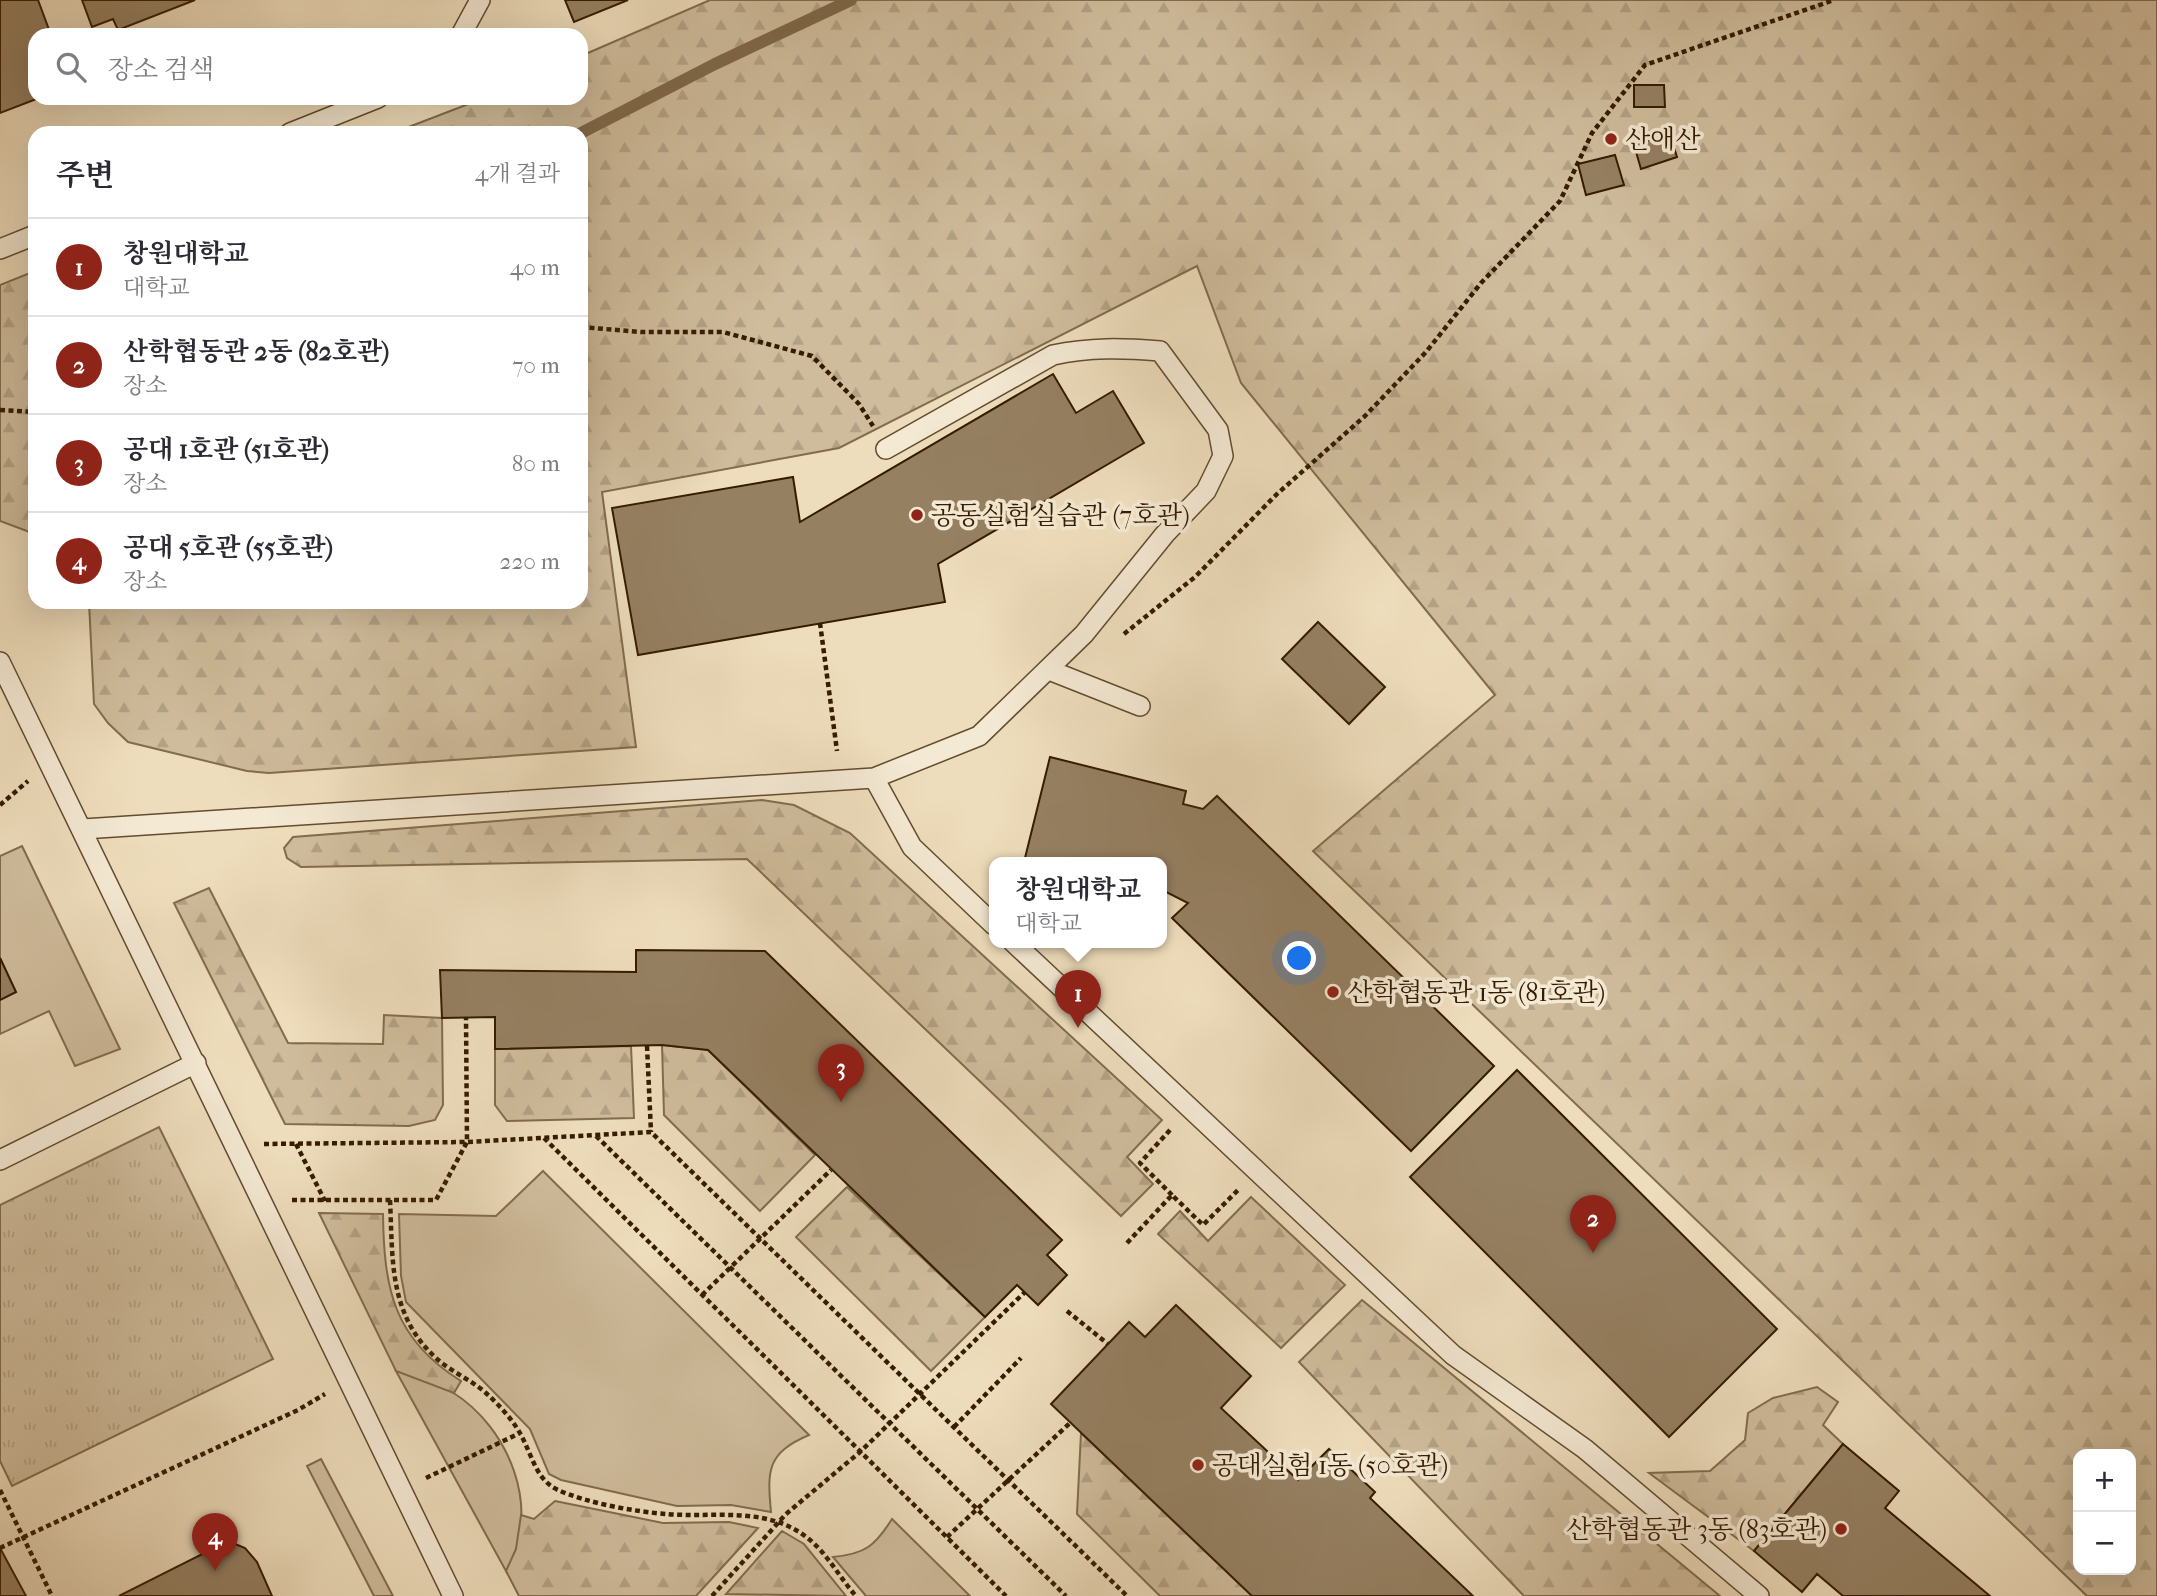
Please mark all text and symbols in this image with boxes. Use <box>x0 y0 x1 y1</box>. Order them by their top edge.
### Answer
search box <box>28 28 588 105</box>
icon: search <box>52 48 90 86</box>
text: 장소 검색 <box>108 54 214 85</box>
place label: 산애산 <box>1625 124 1701 155</box>
marker: 산애산 <box>1603 131 1619 147</box>
text: 주변 <box>56 158 114 193</box>
text: 4개 결과 <box>475 160 560 187</box>
text: 창원대학교 <box>123 238 249 269</box>
text: 1 <box>75 254 83 281</box>
text: 40 m <box>510 254 560 281</box>
text: 대학교 <box>123 274 190 301</box>
text: 산학협동관 2동 (82호관) <box>123 336 389 367</box>
text: 2 <box>73 352 85 379</box>
text: 70 m <box>512 352 560 379</box>
text: 장소 <box>123 372 167 399</box>
text: 공대 1호관 (51호관) <box>123 434 329 465</box>
text: 3 <box>74 450 84 477</box>
text: 80 m <box>512 450 560 477</box>
text: 장소 <box>123 470 167 497</box>
place label: 공동실험실습관 (7호관) <box>931 500 1190 531</box>
marker: 공동실험실습관 (7호관) <box>909 507 925 523</box>
text: 공대 5호관 (55호관) <box>123 532 333 563</box>
text: 4 <box>72 548 86 575</box>
text: 220 m <box>500 548 560 575</box>
text: 장소 <box>123 568 167 595</box>
popup <box>989 857 1167 948</box>
text: 창원대학교 <box>1015 874 1141 905</box>
text: 대학교 <box>1015 910 1082 937</box>
your location <box>1282 941 1316 975</box>
pin: 1 <box>1055 970 1101 1028</box>
place label: 산학협동관 1동 (81호관) <box>1347 977 1605 1008</box>
marker: 산학협동관 1동 (81호관) <box>1325 984 1341 1000</box>
pin: 3 <box>818 1044 864 1102</box>
pin: 2 <box>1570 1195 1616 1253</box>
map controls <box>2073 1449 2136 1575</box>
button: + <box>2073 1449 2136 1512</box>
place label: 공대실험 1동 (50호관) <box>1212 1450 1448 1481</box>
marker: 공대실험 1동 (50호관) <box>1190 1457 1206 1473</box>
button: − <box>2073 1512 2136 1575</box>
pin: 4 <box>192 1513 238 1571</box>
place label: 산학협동관 3동 (83호관) <box>1566 1514 1827 1545</box>
marker: 산학협동관 3동 (83호관) <box>1833 1521 1849 1537</box>

